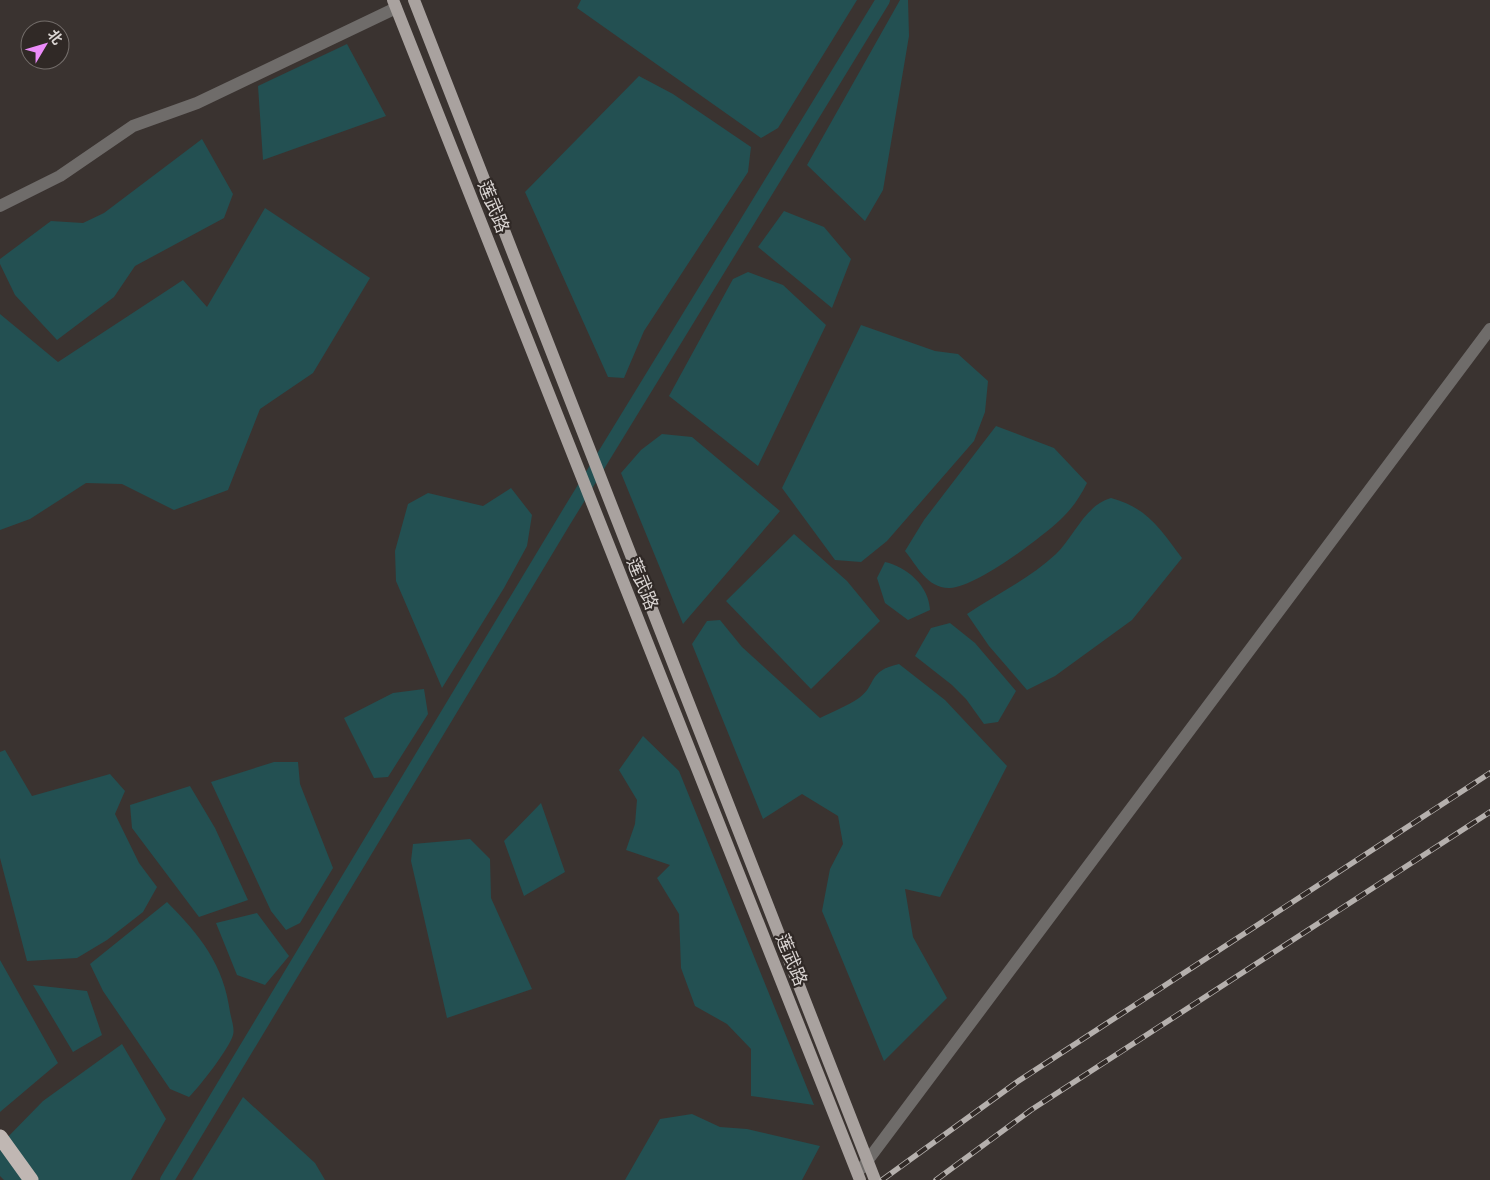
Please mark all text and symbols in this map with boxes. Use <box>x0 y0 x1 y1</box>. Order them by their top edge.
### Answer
north arrow <box>20 20 70 70</box>
text: 北 <box>42 26 67 49</box>
street label: 莲武路 <box>471 177 515 237</box>
street label: 莲武路 <box>620 554 664 614</box>
street label: 莲武路 <box>769 930 813 990</box>

